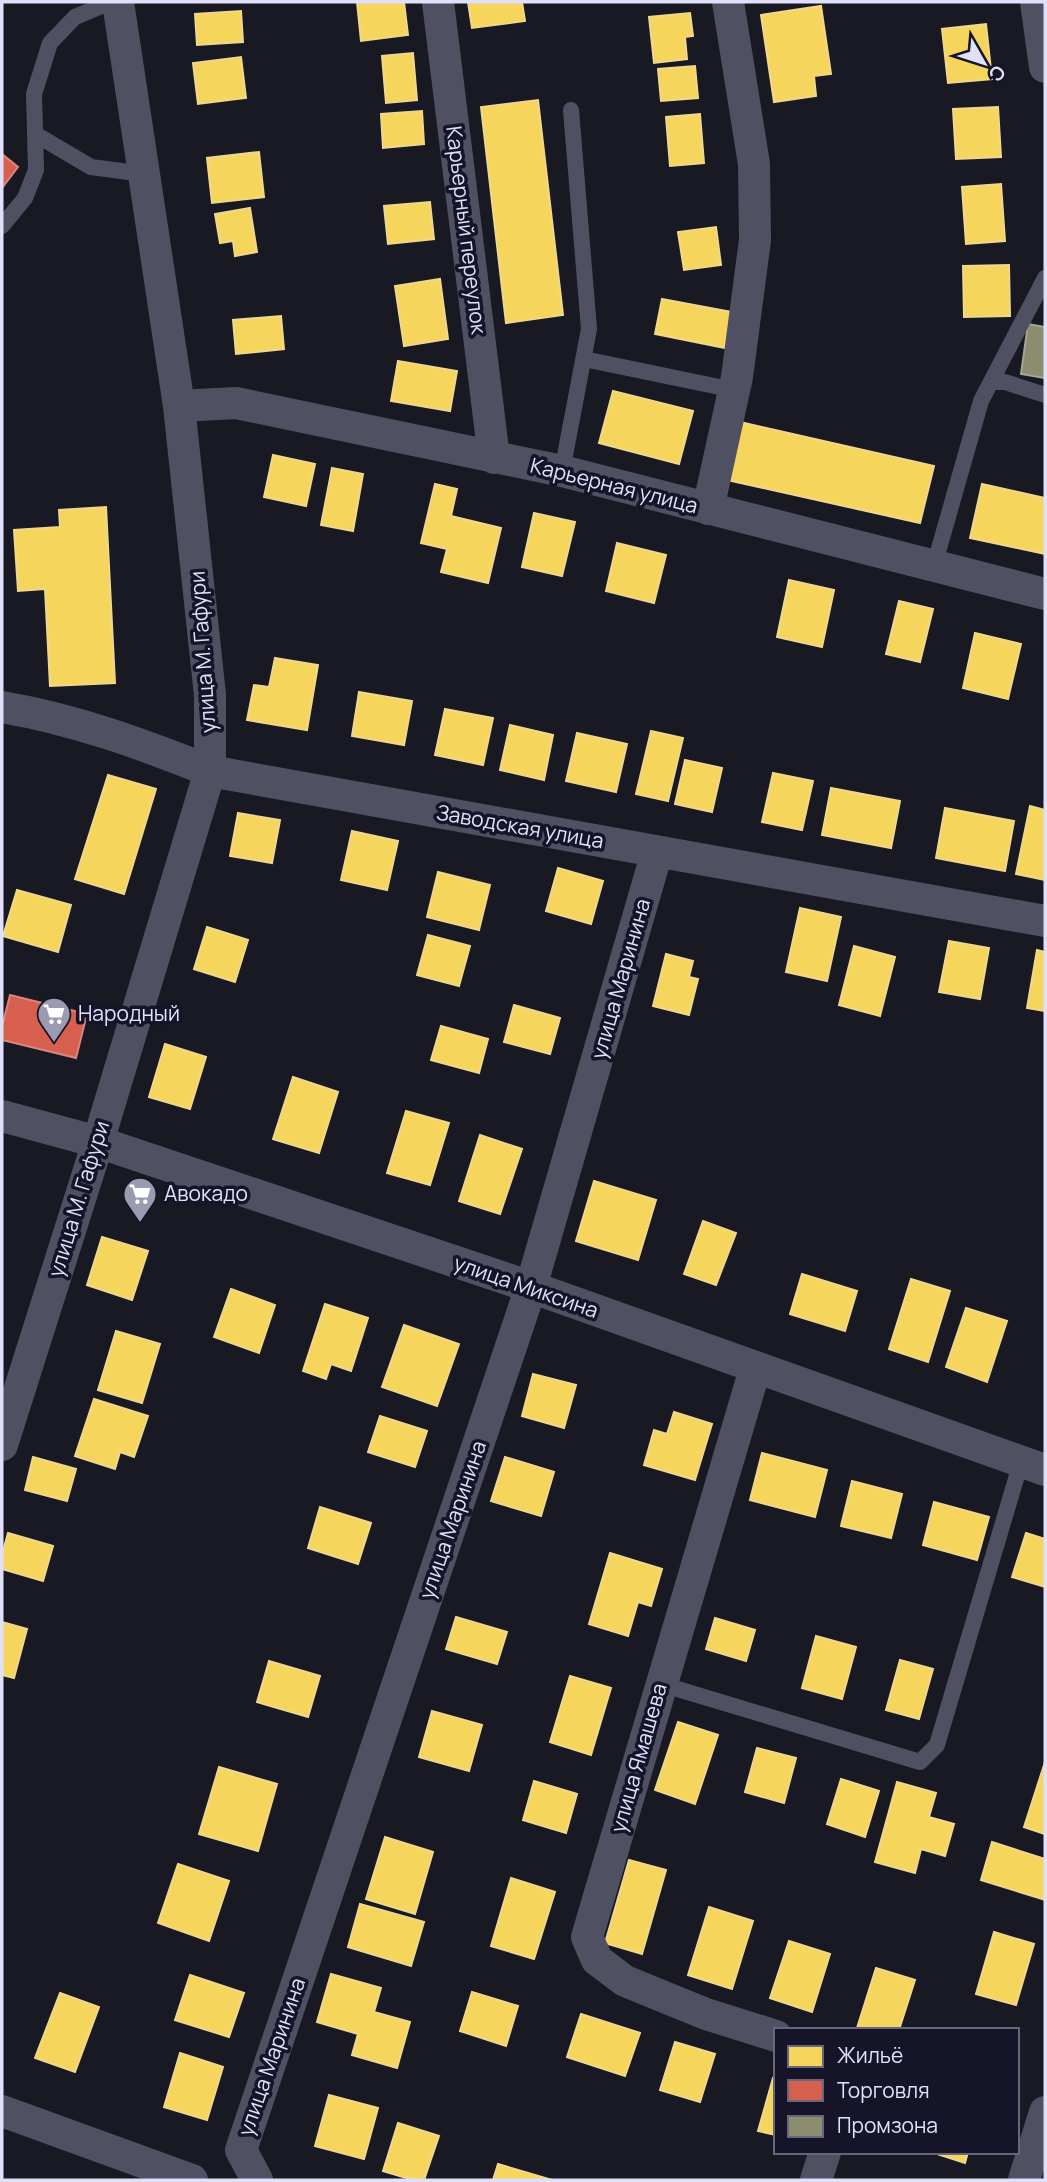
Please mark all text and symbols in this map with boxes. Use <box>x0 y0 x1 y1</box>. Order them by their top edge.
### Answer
north arrow <box>949 28 1019 98</box>
text: С <box>983 60 1012 87</box>
street label: Карьерный переулок <box>440 124 494 336</box>
street label: Карьерная улица <box>528 451 701 519</box>
street label: улица М. Гафури <box>182 570 222 734</box>
street label: Заводская улица <box>434 798 606 854</box>
street label: улица Маринина <box>584 895 656 1062</box>
supermarket icon: Народный <box>35 995 73 1044</box>
place label: Народный <box>78 999 180 1027</box>
street label: улица М. Гафури <box>41 1117 115 1280</box>
supermarket icon: Авокадо <box>121 1175 159 1224</box>
place label: Авокадо <box>164 1179 248 1207</box>
street label: улица Миксина <box>450 1248 602 1324</box>
street label: улица Маринина <box>412 1437 492 1603</box>
street label: улица Ямашева <box>603 1680 673 1836</box>
street label: улица Маринина <box>231 1974 311 2140</box>
legend <box>774 2028 1019 2154</box>
text: Жильё <box>837 2041 903 2069</box>
text: Торговля <box>837 2076 930 2104</box>
text: Промзона <box>837 2111 938 2139</box>

